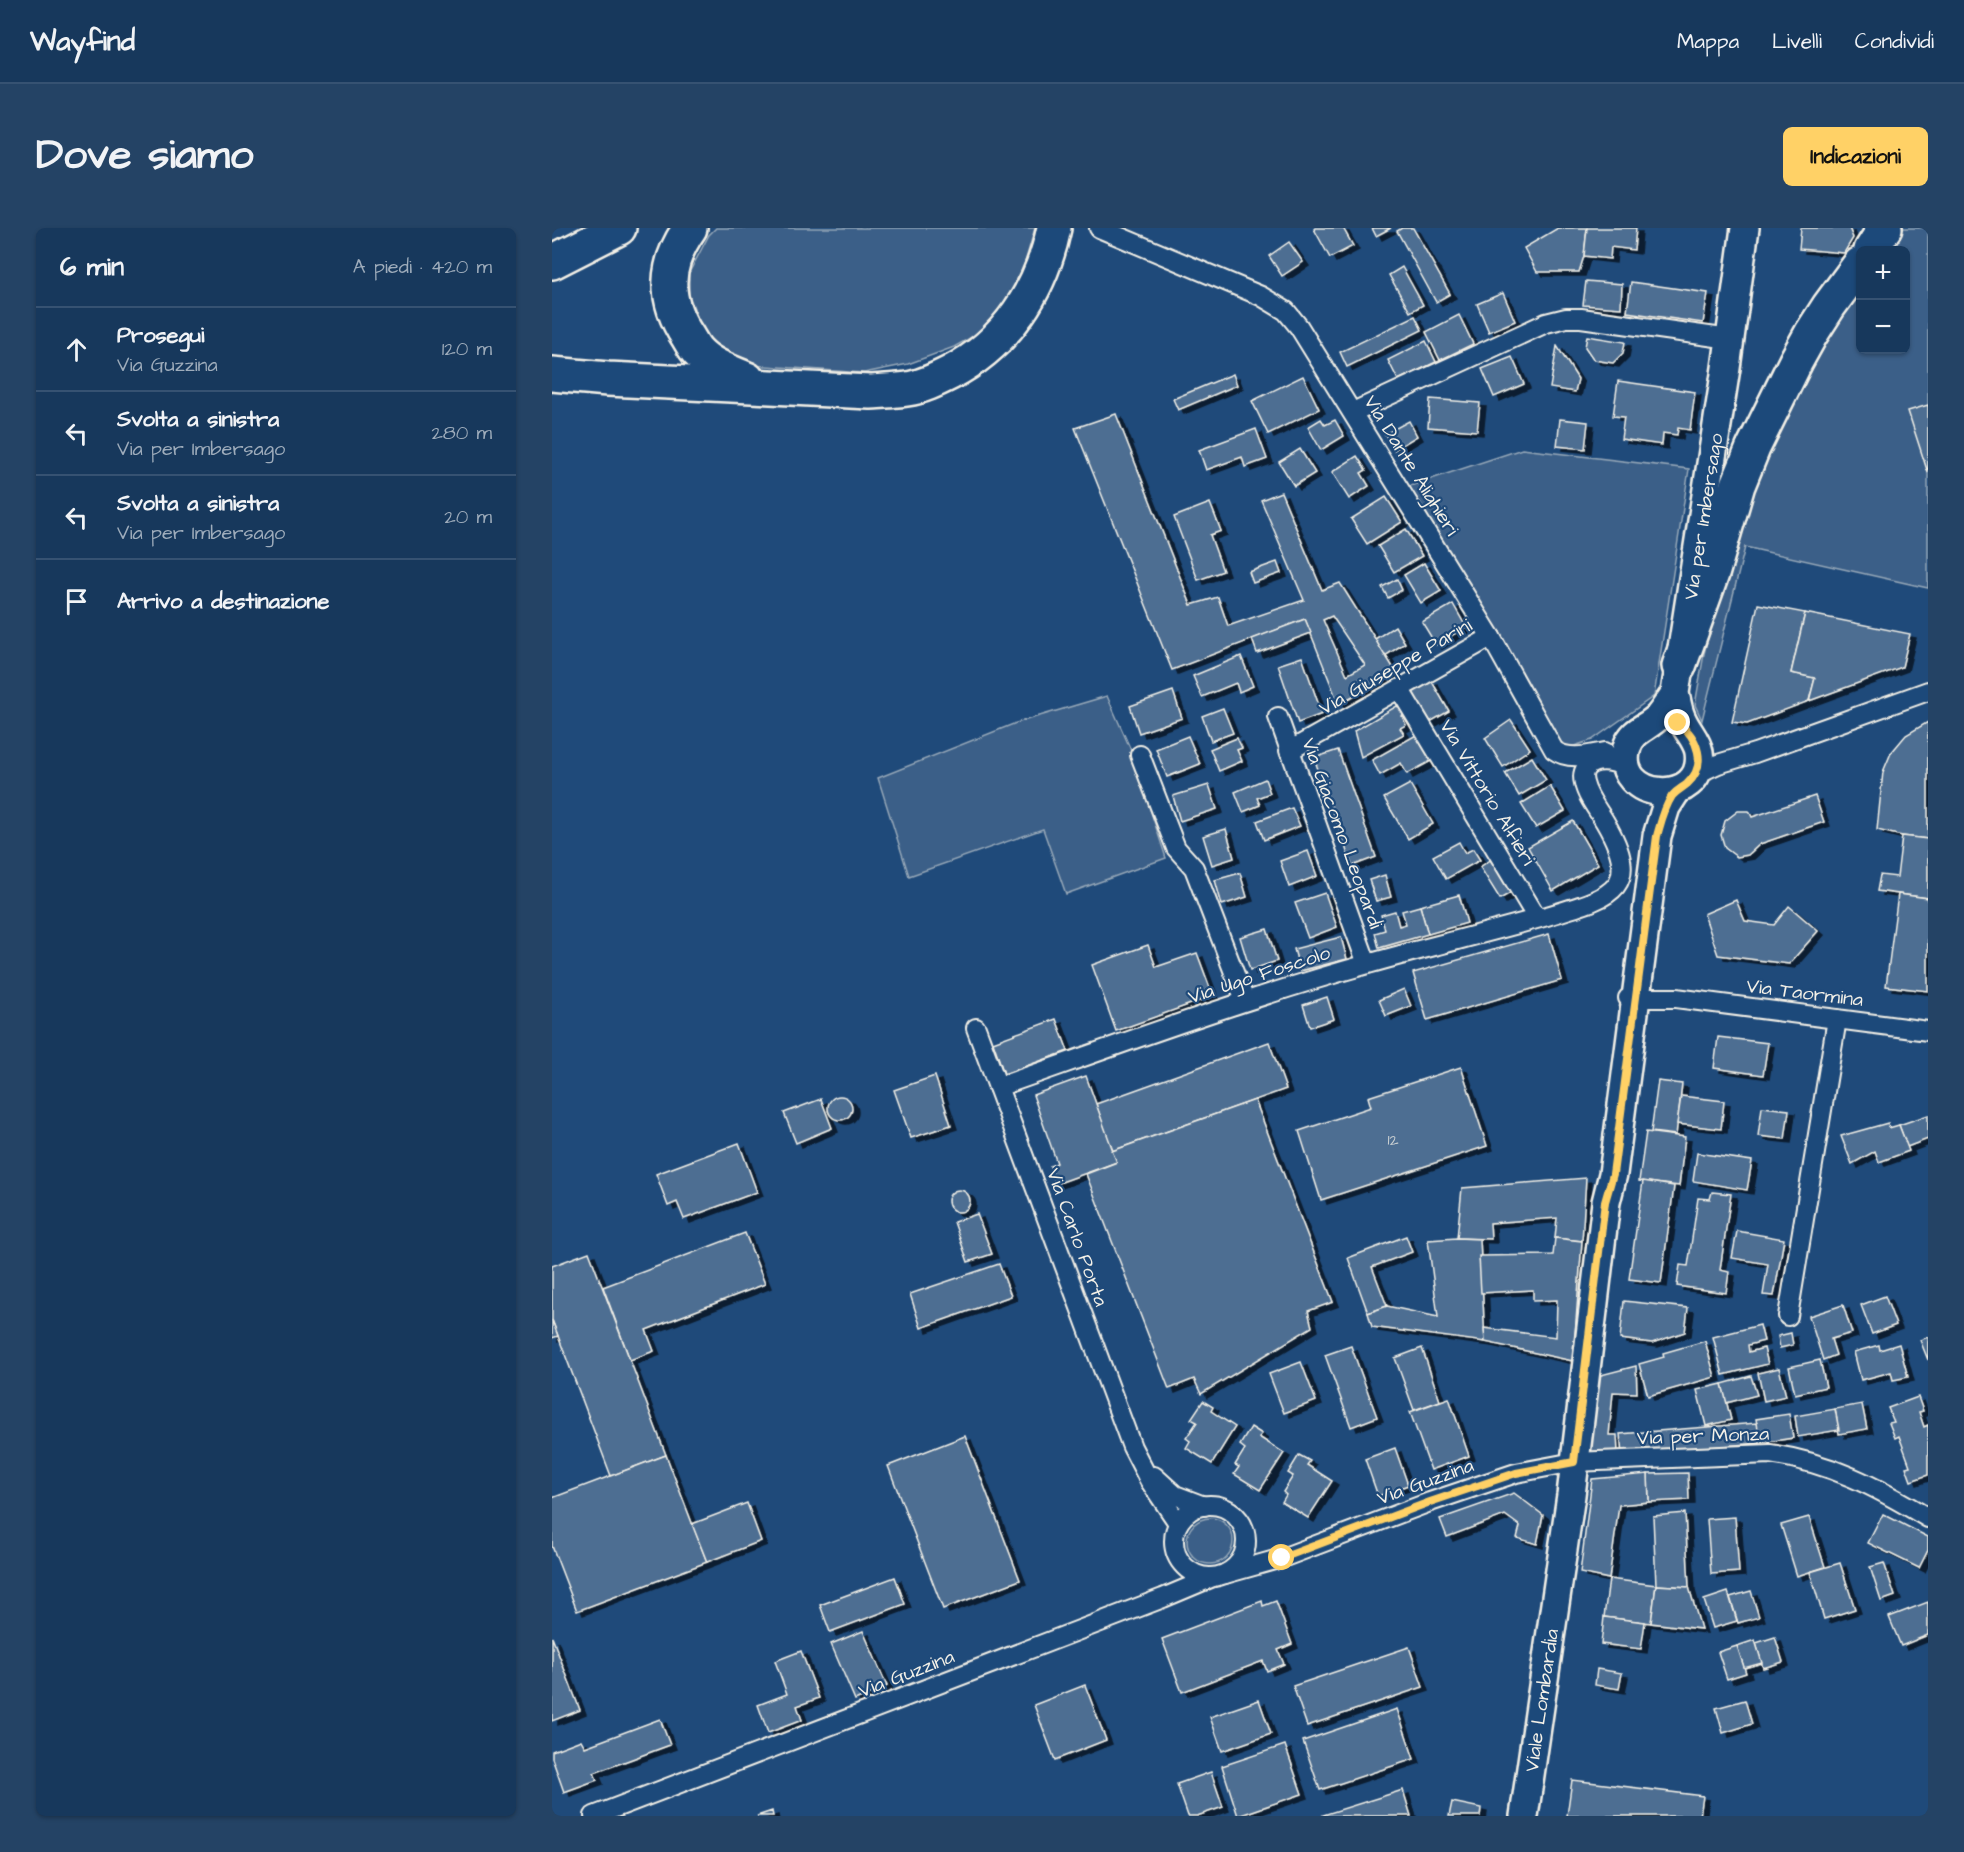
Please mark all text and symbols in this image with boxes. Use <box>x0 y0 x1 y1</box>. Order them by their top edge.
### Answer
text: Wayfind <box>30 22 135 61</box>
text: Mappa <box>1677 27 1739 56</box>
text: Livelli <box>1772 27 1822 56</box>
text: Condividi <box>1855 27 1934 56</box>
text: Dove siamo <box>36 127 253 185</box>
button: Indicazioni <box>1783 127 1928 186</box>
map controls <box>1856 246 1910 354</box>
button: + <box>1856 246 1910 300</box>
text: 6 min <box>60 249 124 285</box>
text: A piedi · 420 m <box>353 253 492 281</box>
button: − <box>1856 300 1910 354</box>
text: Prosegui <box>117 320 204 351</box>
icon: ahead <box>60 333 93 366</box>
text: 120 m <box>442 335 492 363</box>
text: Via Guzzina <box>117 351 218 379</box>
street label: Via Dante Alighieri <box>1356 390 1466 542</box>
text: Svolta a sinistra <box>117 404 279 435</box>
icon: left <box>60 417 93 450</box>
text: 280 m <box>431 419 492 447</box>
street label: Via per Imbersago <box>1677 431 1731 602</box>
text: Via per Imbersago <box>117 435 285 463</box>
text: Svolta a sinistra <box>117 488 279 519</box>
icon: left <box>60 501 93 534</box>
text: 20 m <box>444 503 492 531</box>
text: Via per Imbersago <box>117 519 285 547</box>
icon: arrive <box>60 585 93 618</box>
text: Arrivo a destinazione <box>117 586 329 617</box>
street label: Via Giuseppe Parini <box>1314 612 1477 722</box>
route end <box>1664 709 1690 735</box>
street label: Via Vittorio Alfieri <box>1432 714 1542 871</box>
street label: Via Giacomo Leopardi <box>1295 734 1390 933</box>
street label: Via Ugo Foscolo <box>1185 939 1334 1012</box>
street label: Via Taormina <box>1745 972 1865 1014</box>
house number: 12 <box>1387 1129 1399 1151</box>
street label: Via Carlo Porta <box>1039 1165 1115 1310</box>
street label: Via per Monza <box>1636 1420 1770 1452</box>
street label: Via Guzzina <box>1373 1452 1477 1512</box>
route start <box>1268 1544 1294 1570</box>
street label: Viale Lombardia <box>1518 1627 1566 1774</box>
street label: Via Guzzina <box>854 1643 958 1705</box>

